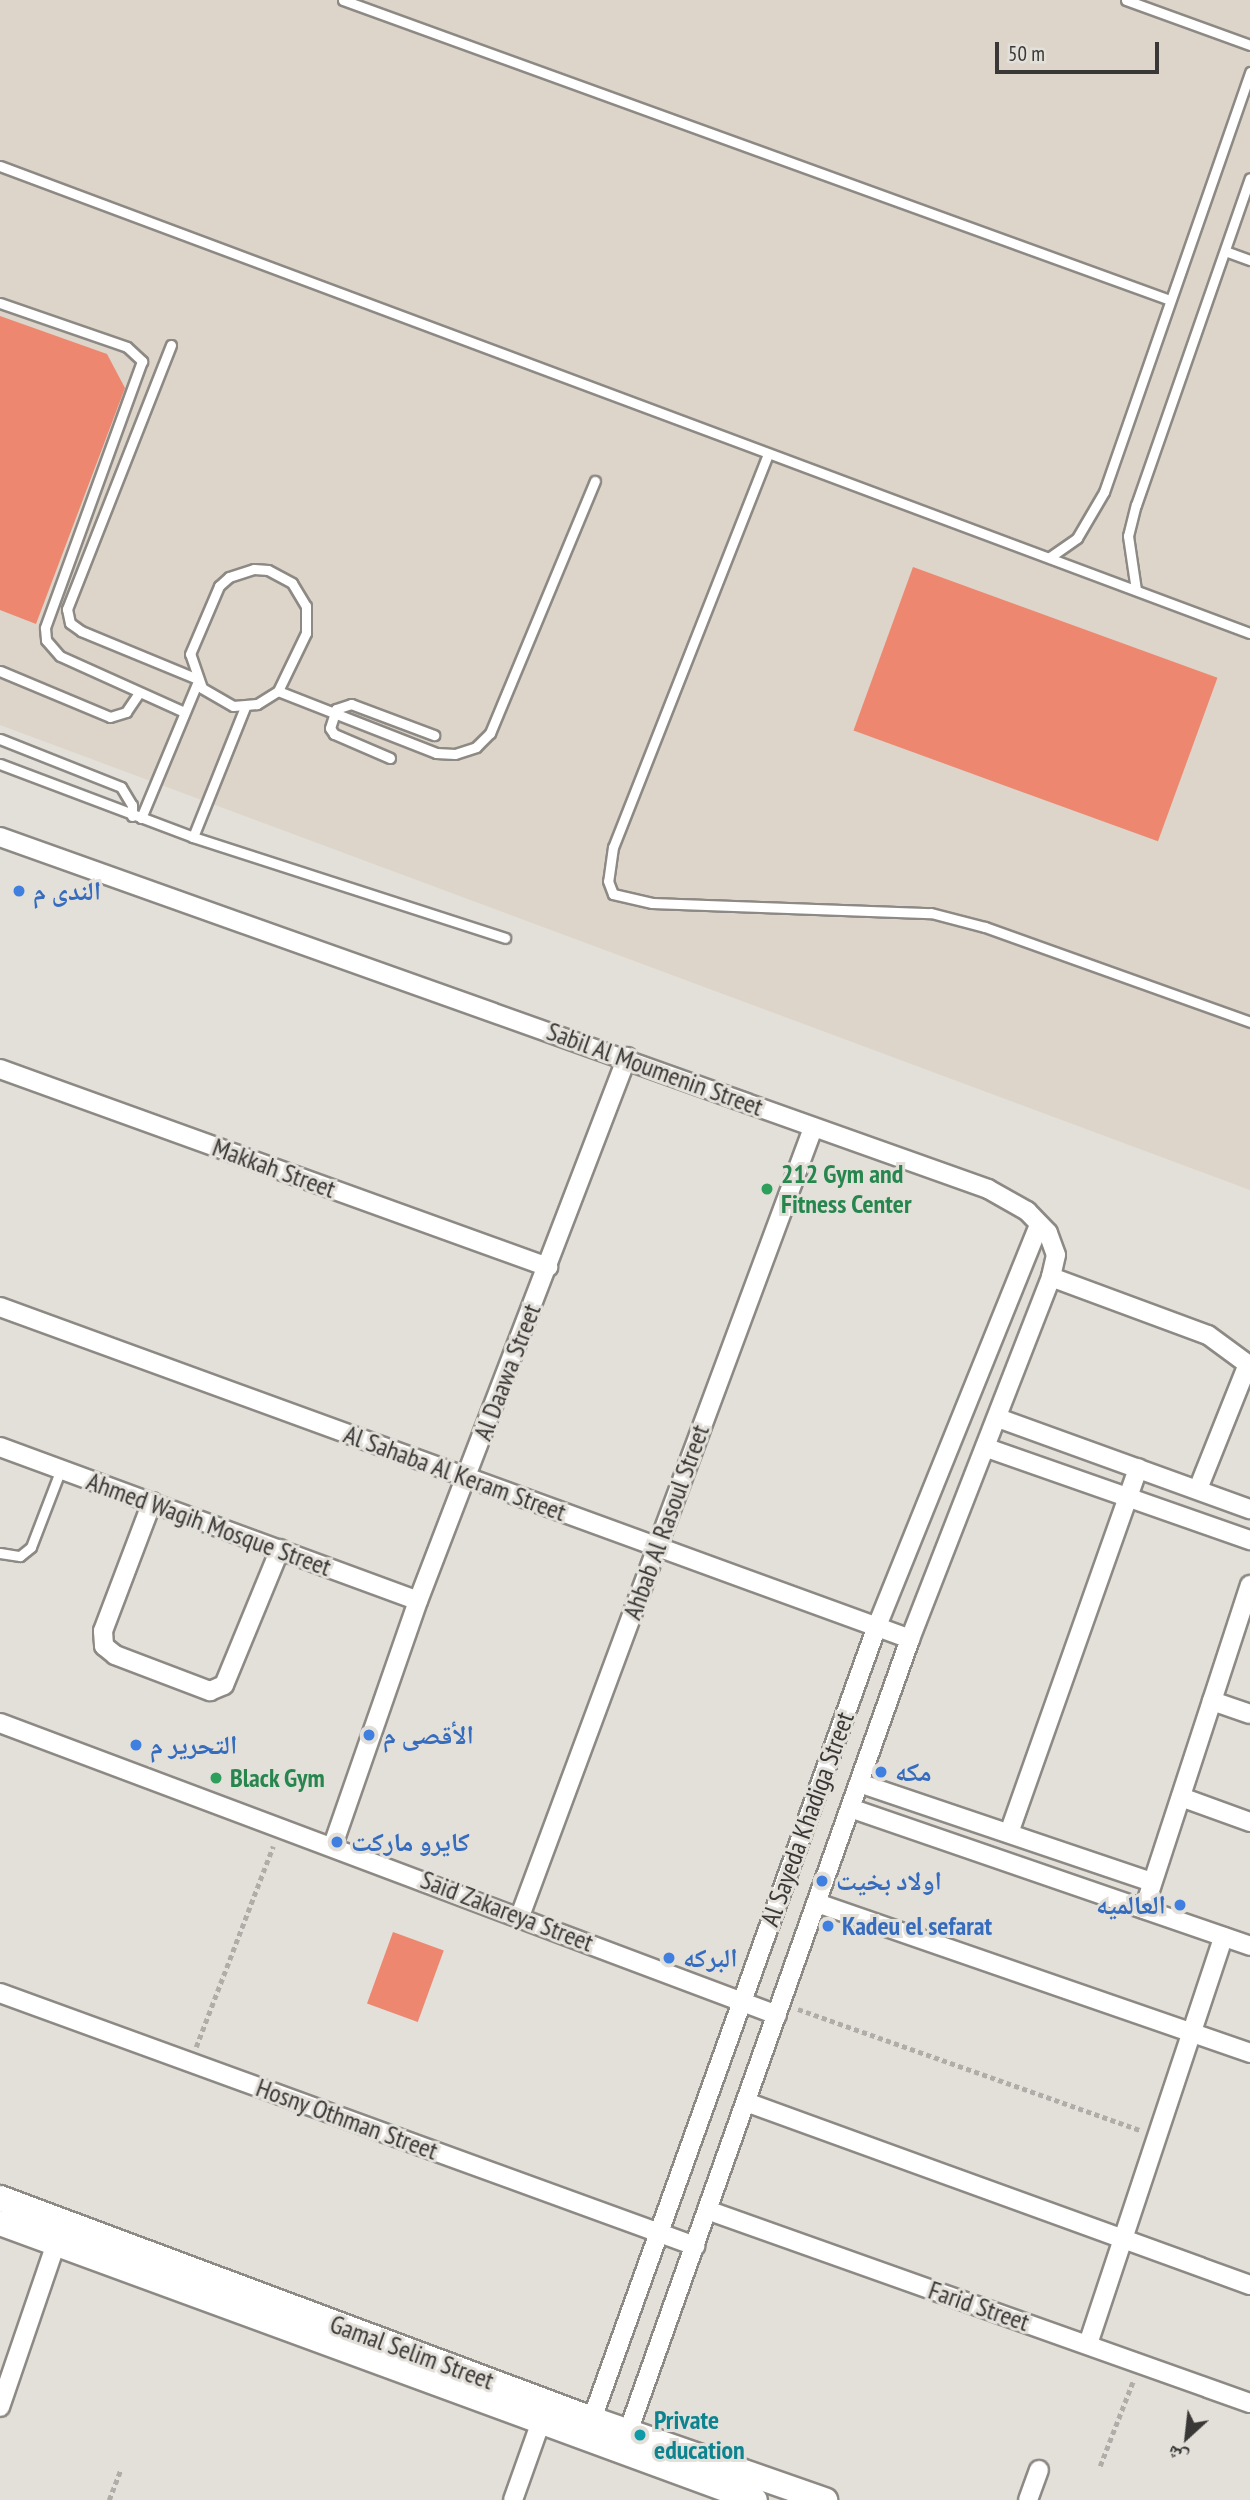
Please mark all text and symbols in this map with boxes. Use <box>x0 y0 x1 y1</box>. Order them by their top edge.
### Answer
scale bar <box>998 28 1162 72</box>
text: 50 m <box>1008 40 1045 67</box>
place label: الندى م <box>33 875 101 907</box>
marker: الندى م <box>11 883 27 899</box>
street label: Sabil Al Moumenin Street <box>542 1015 768 1123</box>
street label: Makkah Street <box>208 1131 340 1205</box>
place label: 212 Gym and Fitness Center <box>781 1158 912 1220</box>
marker: 212 Gym and Fitness Center <box>759 1181 775 1197</box>
street label: Al Daawa Street <box>467 1299 547 1445</box>
street label: Al Sahaba Al Keram Street <box>339 1418 571 1528</box>
street label: Ahbab Al Rasoul Street <box>616 1420 716 1624</box>
street label: Ahmed Wagih Mosque Street <box>82 1465 336 1583</box>
street label: Al Sayeda Khadiga Street <box>754 1708 860 1930</box>
place label: الأقصى م <box>383 1719 474 1751</box>
marker: الأقصى م <box>361 1727 377 1743</box>
place label: التحرير م <box>150 1729 237 1761</box>
marker: التحرير م <box>128 1737 144 1753</box>
place label: مكه <box>895 1756 932 1788</box>
place label: Black Gym <box>230 1762 326 1794</box>
marker: مكه <box>873 1764 889 1780</box>
marker: Black Gym <box>208 1770 224 1786</box>
place label: كايرو ماركت <box>351 1826 470 1858</box>
marker: كايرو ماركت <box>329 1834 345 1850</box>
street label: Said Zakareya Street <box>416 1864 598 1958</box>
place label: اولاد بخيت <box>836 1865 942 1897</box>
marker: اولاد بخيت <box>814 1873 830 1889</box>
place label: العالميه <box>1096 1889 1166 1921</box>
marker: العالميه <box>1172 1897 1188 1913</box>
place label: Kadeu el sefarat <box>842 1910 992 1942</box>
marker: Kadeu el sefarat <box>820 1918 836 1934</box>
place label: البركه <box>683 1942 738 1974</box>
marker: البركه <box>661 1950 677 1966</box>
street label: Hosny Othman Street <box>252 2072 442 2166</box>
street label: Farid Street <box>925 2274 1033 2338</box>
street label: Gamal Selim Street <box>326 2308 498 2396</box>
north arrow <box>1152 2402 1222 2472</box>
place label: Private education <box>654 2404 745 2466</box>
marker: Private education <box>632 2427 648 2443</box>
text: ش <box>1163 2440 1192 2471</box>

